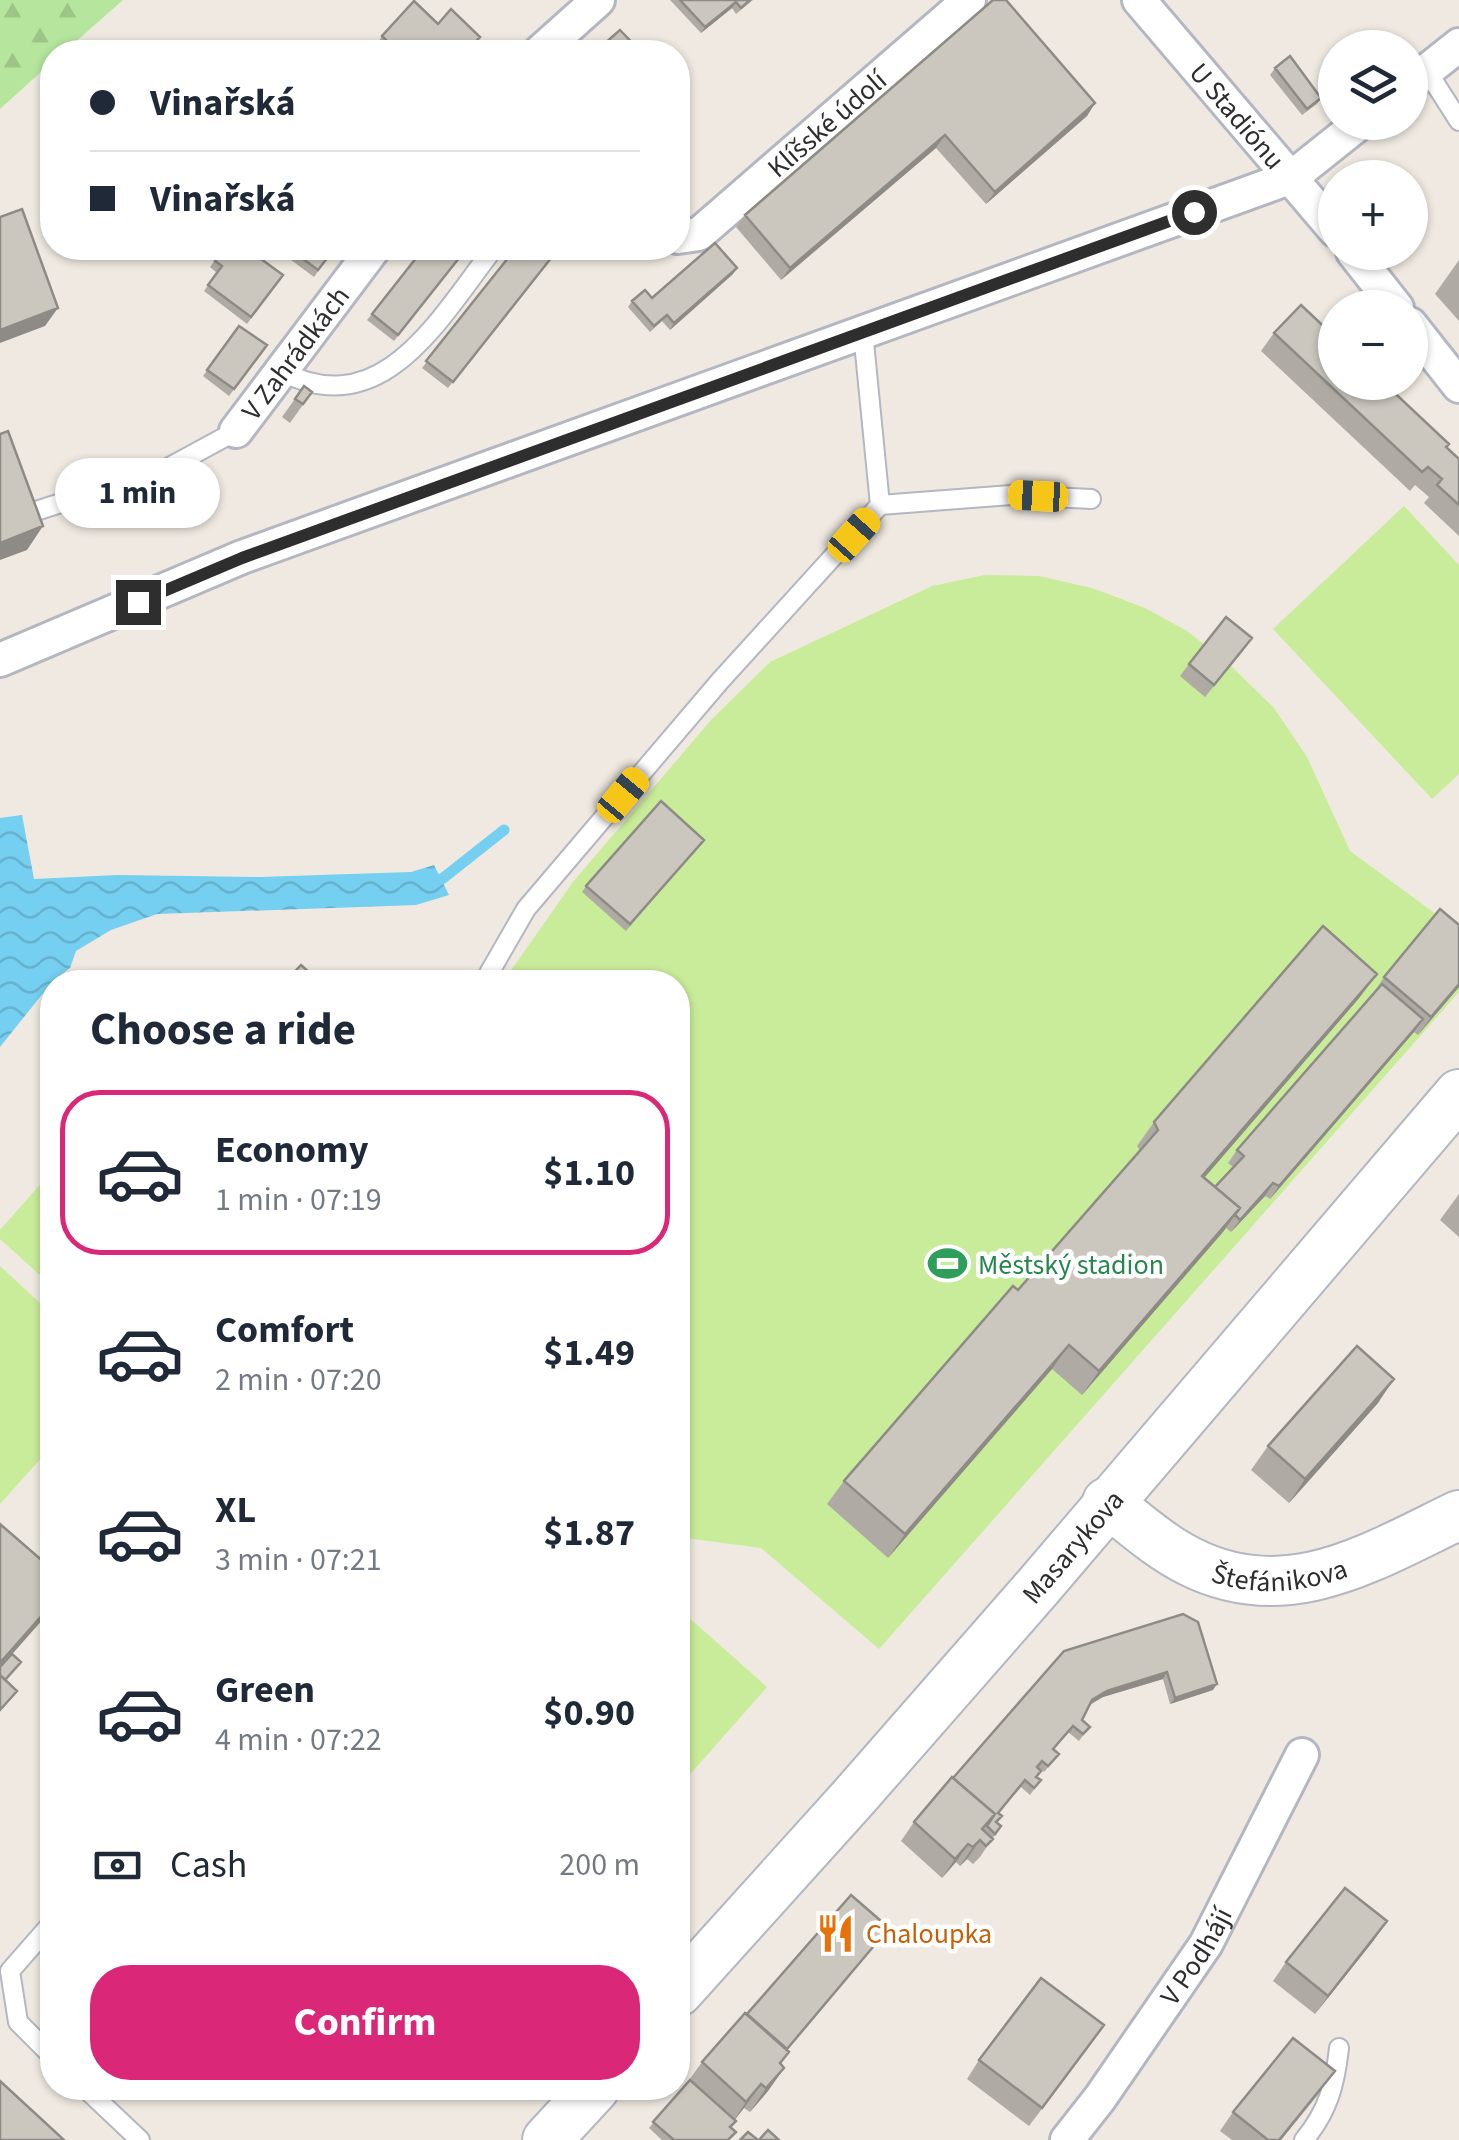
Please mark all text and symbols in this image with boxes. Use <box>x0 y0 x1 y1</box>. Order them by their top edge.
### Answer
map controls <box>1318 30 1428 400</box>
button: layers <box>1318 30 1428 140</box>
street label: U Stadiónu <box>1180 54 1294 178</box>
street label: Klíšské údolí <box>759 60 897 187</box>
text: Vinařská <box>150 76 296 130</box>
button: + <box>1318 160 1428 270</box>
text: Vinařská <box>150 172 296 226</box>
route start <box>1172 190 1217 235</box>
street label: V Zahrádkách <box>232 278 359 429</box>
button: − <box>1318 290 1428 400</box>
callout: 1 min <box>56 457 220 527</box>
text: 1 min <box>99 470 176 516</box>
car <box>1007 479 1069 513</box>
car <box>823 503 885 567</box>
route end <box>116 580 161 625</box>
car <box>592 762 654 828</box>
text: Choose a ride <box>90 998 356 1062</box>
text: Economy <box>215 1123 368 1177</box>
icon: car <box>95 1128 185 1218</box>
text: $1.10 <box>543 1146 635 1200</box>
text: 1 min · 07:19 <box>215 1177 382 1223</box>
sports icon: Městský stadion <box>927 1243 969 1285</box>
place label: Městský stadion <box>978 1245 1164 1285</box>
text: Comfort <box>215 1303 354 1357</box>
icon: car <box>95 1308 185 1398</box>
text: $1.49 <box>543 1326 635 1380</box>
text: 2 min · 07:20 <box>215 1357 382 1403</box>
street label: Masarykova <box>1013 1481 1134 1613</box>
text: XL <box>215 1483 256 1537</box>
icon: car <box>95 1488 185 1578</box>
text: $1.87 <box>543 1506 635 1560</box>
text: 3 min · 07:21 <box>215 1537 382 1583</box>
street label: Štefánikova <box>1206 1549 1353 1602</box>
text: Green <box>215 1663 315 1717</box>
icon: car <box>95 1668 185 1758</box>
text: $0.90 <box>543 1686 635 1740</box>
text: 4 min · 07:22 <box>215 1717 382 1763</box>
icon: cash <box>90 1838 145 1893</box>
text: Cash <box>170 1838 247 1892</box>
text: 200 m <box>559 1842 640 1888</box>
street label: V Podhájí <box>1151 1899 1243 2014</box>
restaurant icon: Chaloupka <box>815 1912 857 1954</box>
place label: Chaloupka <box>866 1914 992 1954</box>
button: Confirm <box>90 1965 640 2080</box>

